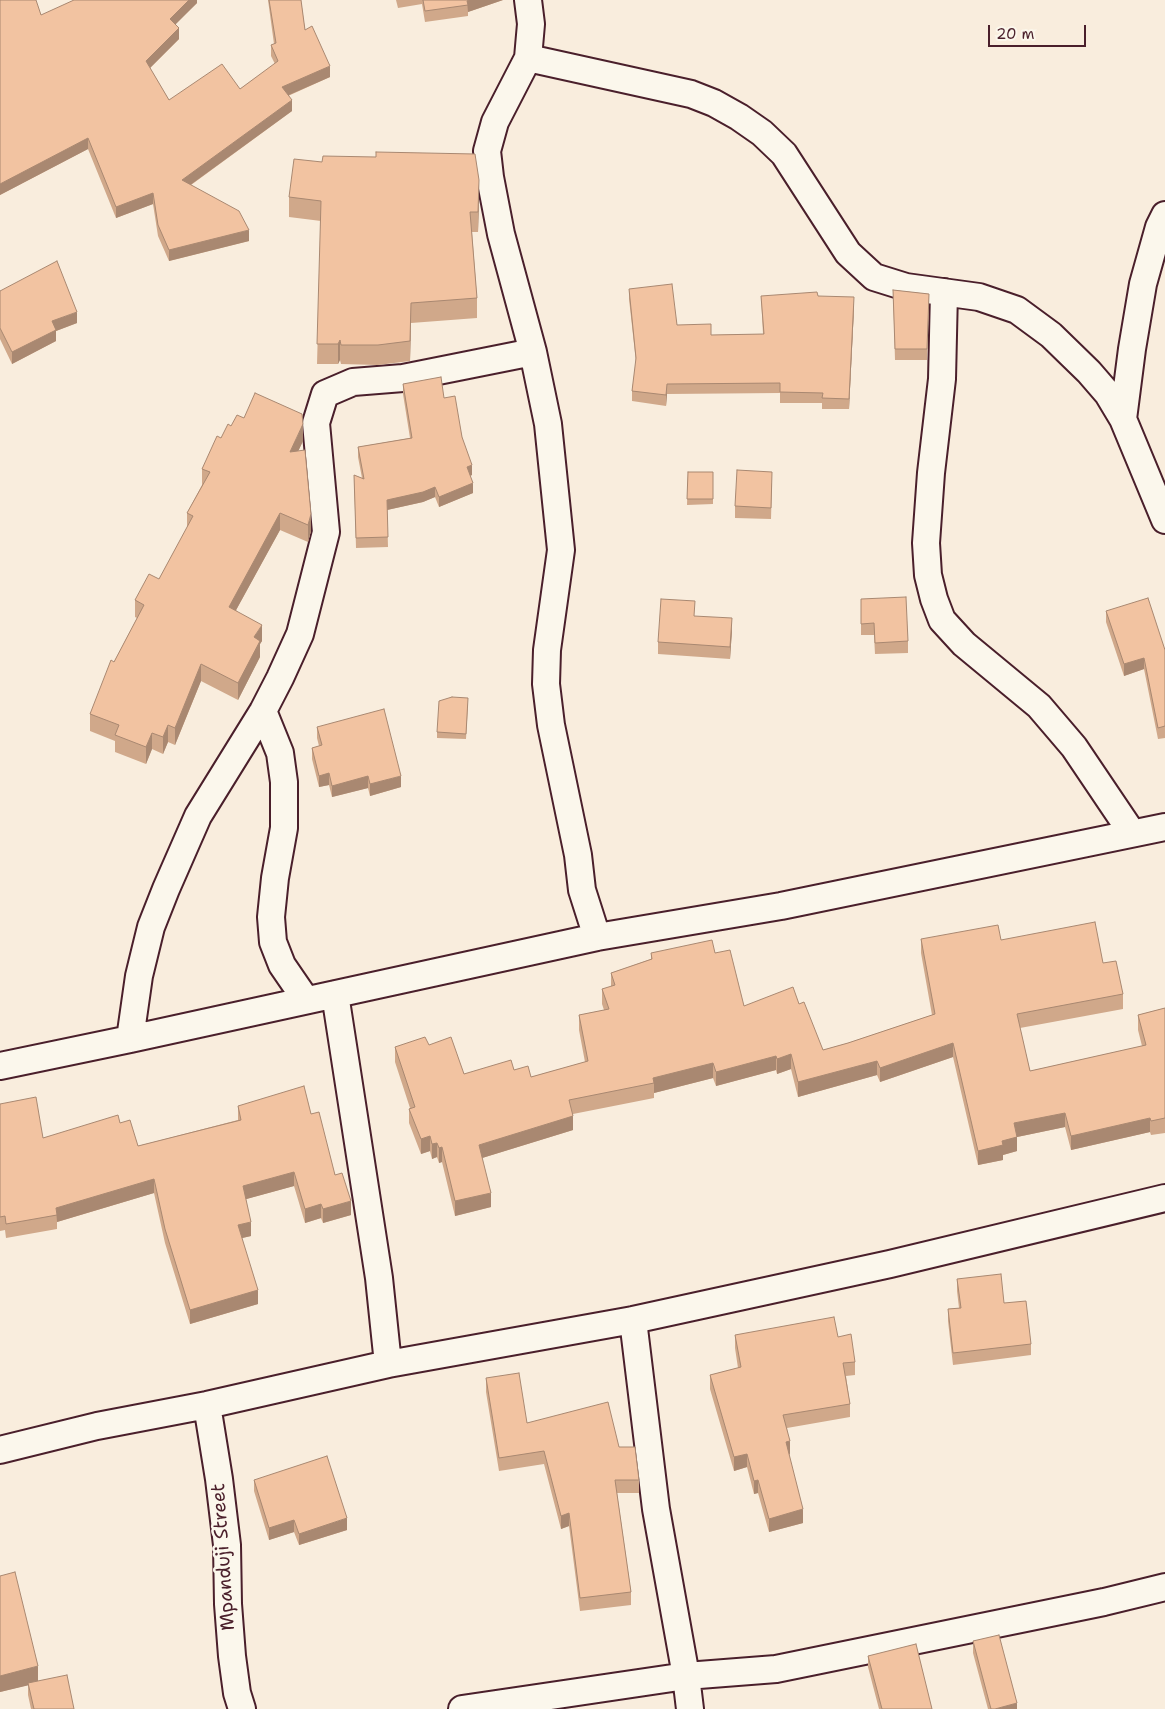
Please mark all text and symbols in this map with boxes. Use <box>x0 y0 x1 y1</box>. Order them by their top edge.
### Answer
scale bar <box>990 15 1088 47</box>
text: 20 m <box>996 24 1035 44</box>
street label: Mpanduji Street <box>207 1482 241 1632</box>

